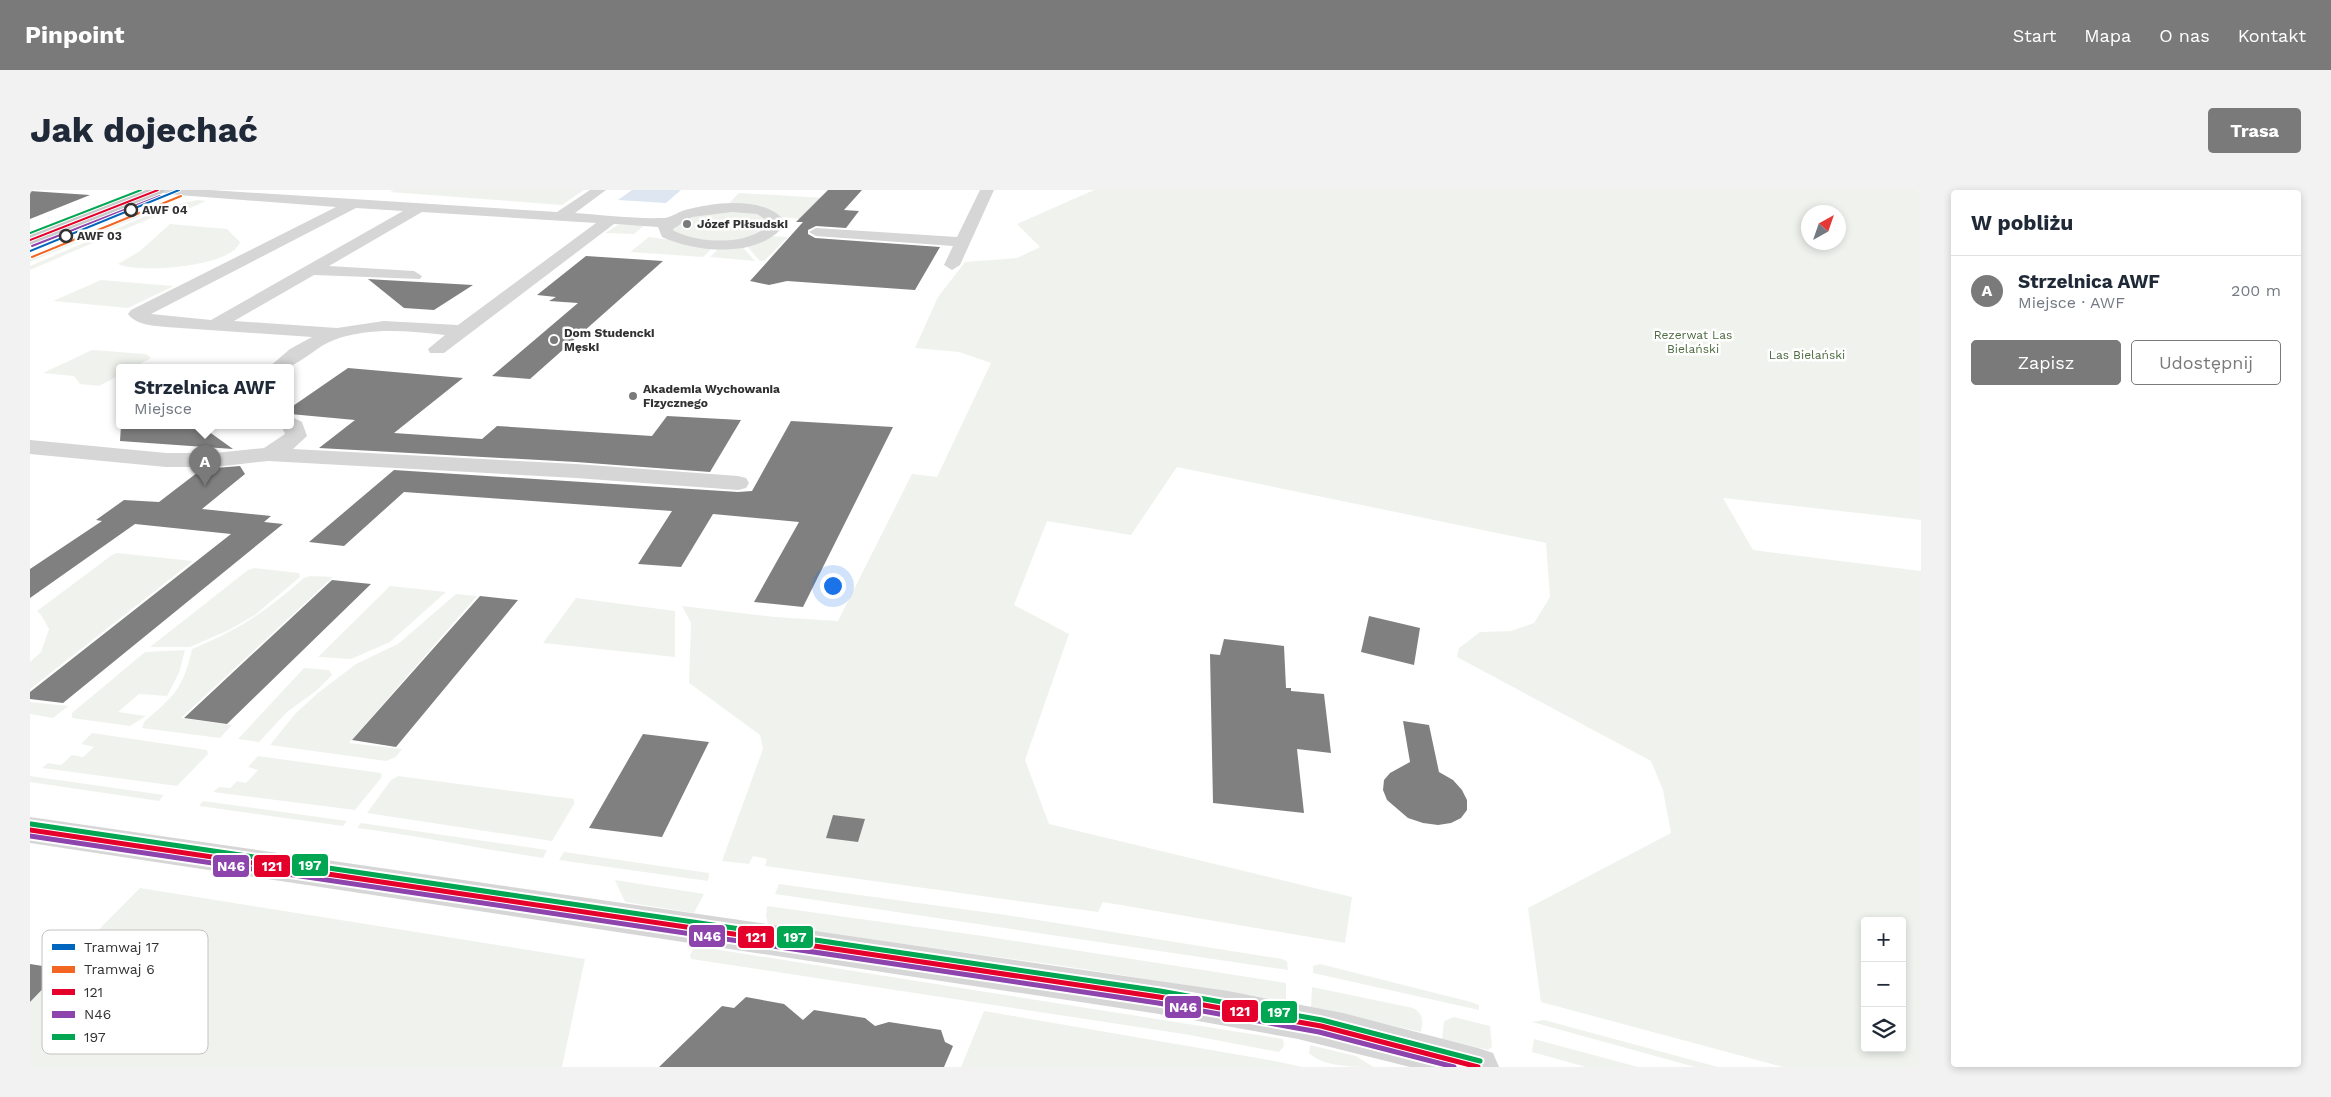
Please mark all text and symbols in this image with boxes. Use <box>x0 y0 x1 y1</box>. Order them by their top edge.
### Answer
text: Pinpoint <box>25 21 125 49</box>
text: Start <box>2013 25 2056 46</box>
text: Mapa <box>2084 25 2131 46</box>
text: O nas <box>2159 25 2210 46</box>
text: Kontakt <box>2238 25 2306 46</box>
button: Trasa <box>2208 108 2301 153</box>
text: Jak dojechać <box>30 109 258 151</box>
marker: AWF 04 <box>124 203 138 217</box>
place label: AWF 04 <box>142 203 188 217</box>
north arrow <box>1801 205 1846 250</box>
text: W pobliżu <box>1971 210 2073 235</box>
place label: Józef Piłsudski <box>697 217 788 231</box>
marker: Józef Piłsudski <box>681 218 693 230</box>
marker: AWF 03 <box>59 229 73 243</box>
place label: AWF 03 <box>77 229 122 243</box>
text: Strzelnica AWF <box>2018 270 2160 293</box>
text: A <box>1982 281 1992 300</box>
text: 200 m <box>2231 281 2281 300</box>
text: Miejsce · AWF <box>2018 293 2125 312</box>
place label: Dom Studencki Męski <box>564 326 655 354</box>
park label: Rezerwat Las Bielański <box>1654 328 1732 356</box>
marker: Dom Studencki Męski <box>548 334 560 346</box>
button: Zapisz <box>1971 340 2121 385</box>
button: Udostępnij <box>2131 340 2281 385</box>
park label: Las Bielański <box>1769 348 1845 362</box>
popup <box>116 364 294 429</box>
text: Strzelnica AWF <box>134 376 276 399</box>
place label: Akademia Wychowania Fizycznego <box>643 382 780 410</box>
marker: Akademia Wychowania Fizycznego <box>627 390 639 402</box>
text: Miejsce <box>134 399 192 418</box>
pin: A <box>189 445 221 486</box>
your location <box>820 573 846 599</box>
line badge: 197 <box>291 853 329 877</box>
line badge: N46 <box>212 854 250 878</box>
line badge: 121 <box>253 854 291 878</box>
text: 197 <box>299 857 322 873</box>
text: N46 <box>217 858 245 874</box>
text: 121 <box>262 858 282 874</box>
map controls <box>1861 917 1906 1052</box>
button: + <box>1861 917 1906 962</box>
line badge: N46 <box>688 924 726 948</box>
line badge: 121 <box>737 925 775 949</box>
line badge: 197 <box>776 925 814 949</box>
text: N46 <box>693 928 721 944</box>
text: 121 <box>746 929 766 945</box>
text: 197 <box>784 929 807 945</box>
legend <box>42 930 208 1054</box>
text: Tramwaj 17 <box>84 939 159 955</box>
text: Tramwaj 6 <box>84 961 155 977</box>
button: − <box>1861 962 1906 1007</box>
text: 121 <box>84 984 103 1000</box>
line badge: N46 <box>1164 995 1202 1019</box>
text: N46 <box>1169 999 1197 1015</box>
line badge: 121 <box>1221 999 1259 1023</box>
line badge: 197 <box>1260 1000 1298 1024</box>
text: 121 <box>1230 1003 1250 1019</box>
text: 197 <box>1268 1004 1291 1020</box>
text: N46 <box>84 1006 111 1022</box>
button: layers <box>1861 1007 1906 1052</box>
text: 197 <box>84 1029 106 1045</box>

